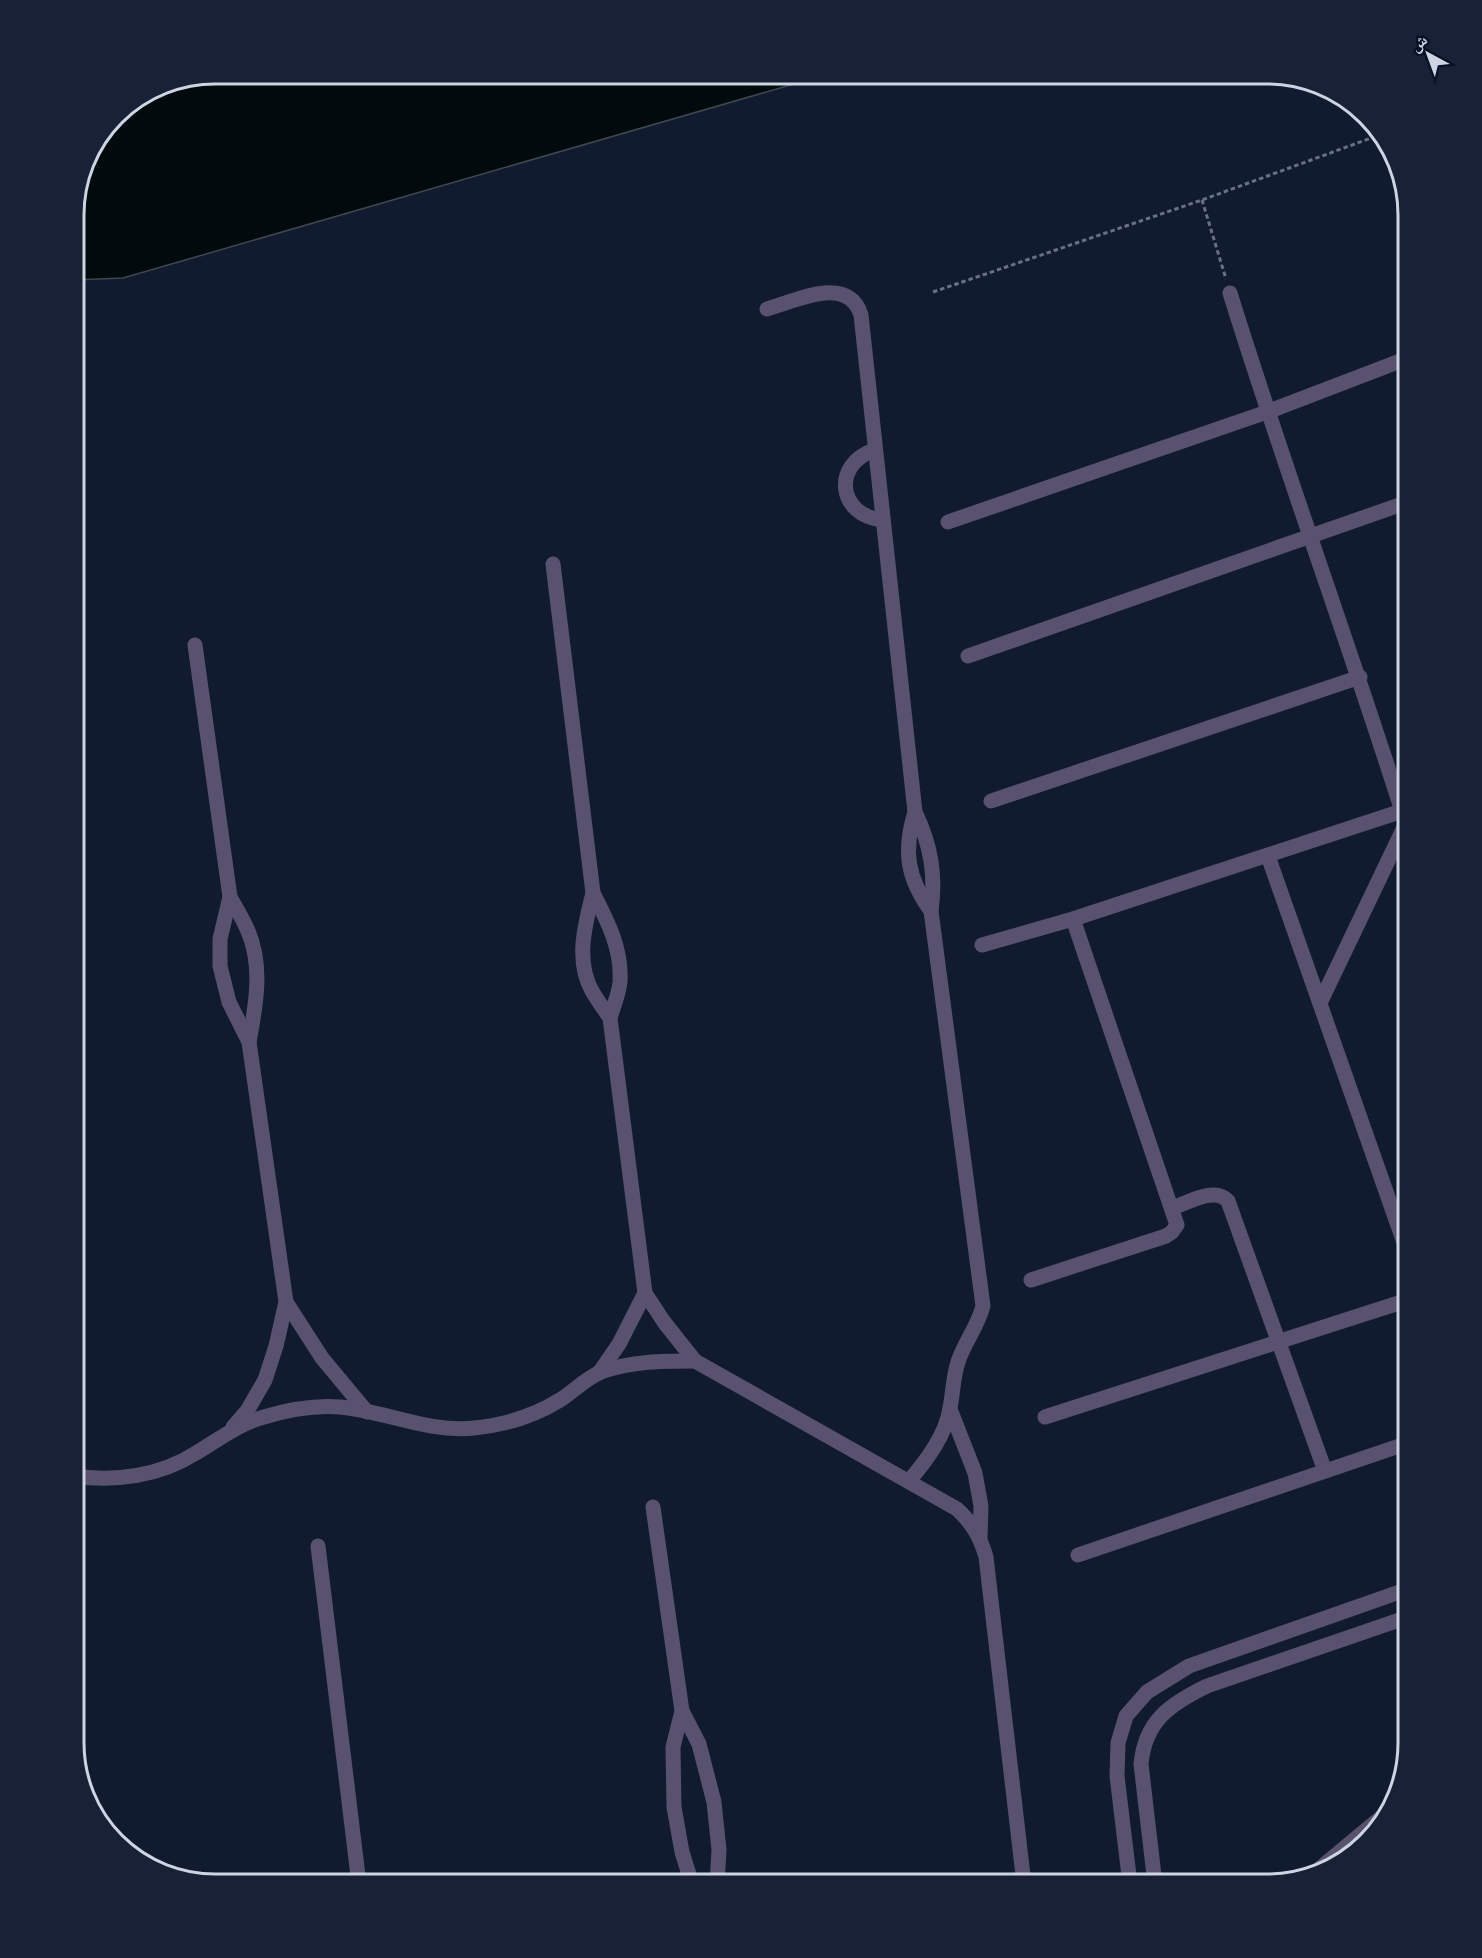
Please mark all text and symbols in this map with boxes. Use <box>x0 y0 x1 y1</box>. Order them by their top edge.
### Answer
north arrow <box>1398 24 1458 84</box>
text: ش <box>1405 30 1431 56</box>

